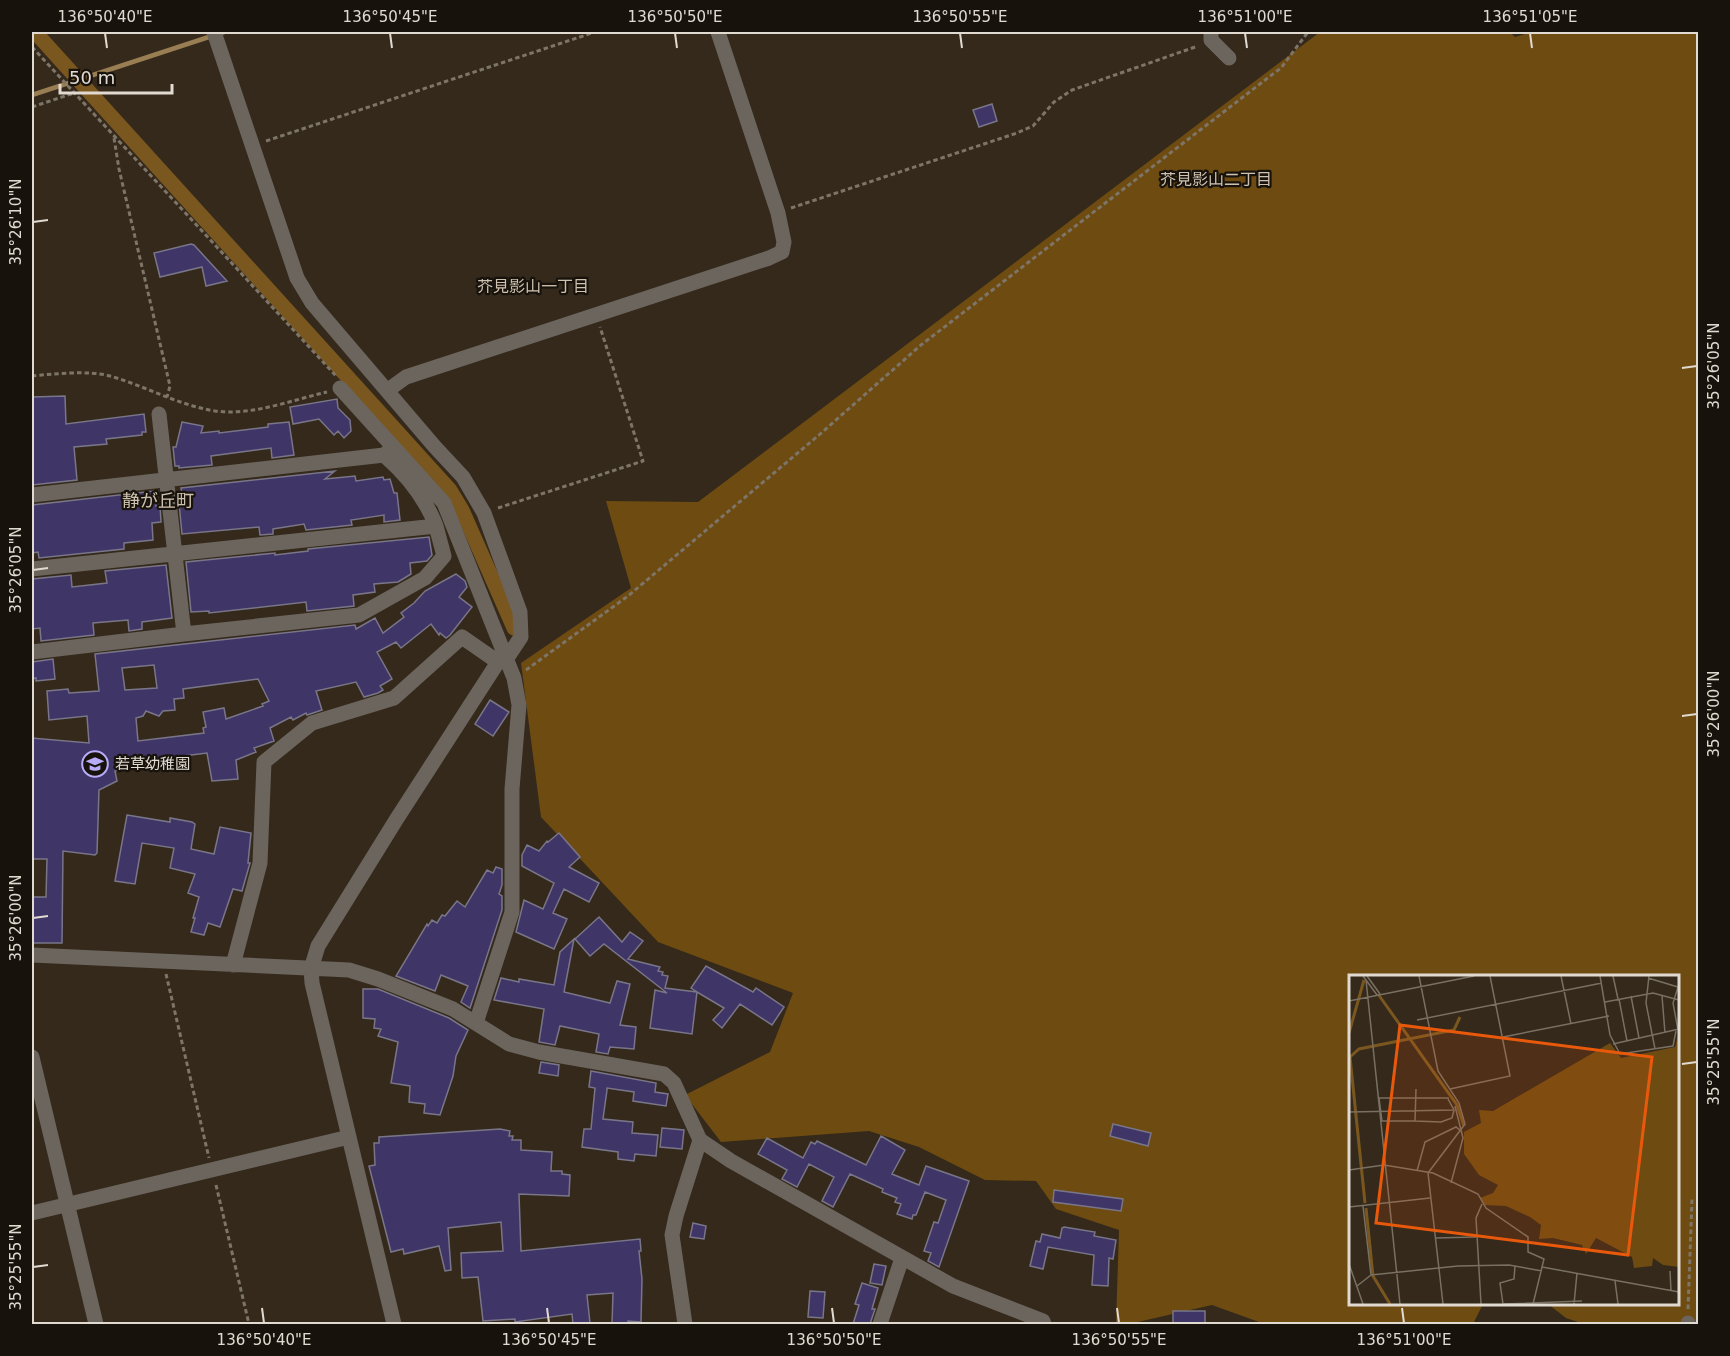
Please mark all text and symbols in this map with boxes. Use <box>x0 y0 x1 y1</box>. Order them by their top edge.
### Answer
text: 136°50'40"E <box>58 8 152 26</box>
text: 136°50'45"E <box>343 8 437 26</box>
text: 136°50'50"E <box>628 8 722 26</box>
text: 136°50'55"E <box>913 8 1007 26</box>
text: 136°51'00"E <box>1198 8 1292 26</box>
text: 136°51'05"E <box>1483 8 1577 26</box>
scale bar <box>60 57 172 95</box>
text: 50 m <box>69 67 115 88</box>
district label: 芥見影山二丁目 <box>1160 170 1272 189</box>
text: 35°26'10"N <box>7 178 25 266</box>
district label: 芥見影山一丁目 <box>477 277 589 296</box>
text: 35°26'05"N <box>1705 322 1723 410</box>
district label: 静が丘町 <box>122 490 194 511</box>
text: 35°26'05"N <box>7 526 25 614</box>
text: 35°26'00"N <box>1705 670 1723 758</box>
school or university icon: 若草幼稚園 <box>80 749 110 779</box>
place label: 若草幼稚園 <box>115 755 190 773</box>
text: 35°26'00"N <box>7 874 25 962</box>
inset map <box>1349 975 1679 1305</box>
text: 35°25'55"N <box>1705 1018 1723 1106</box>
text: 35°25'55"N <box>7 1223 25 1311</box>
text: 136°50'40"E <box>217 1331 311 1349</box>
text: 136°50'45"E <box>502 1331 596 1349</box>
text: 136°50'50"E <box>787 1331 881 1349</box>
text: 136°50'55"E <box>1072 1331 1166 1349</box>
text: 136°51'00"E <box>1357 1331 1451 1349</box>

